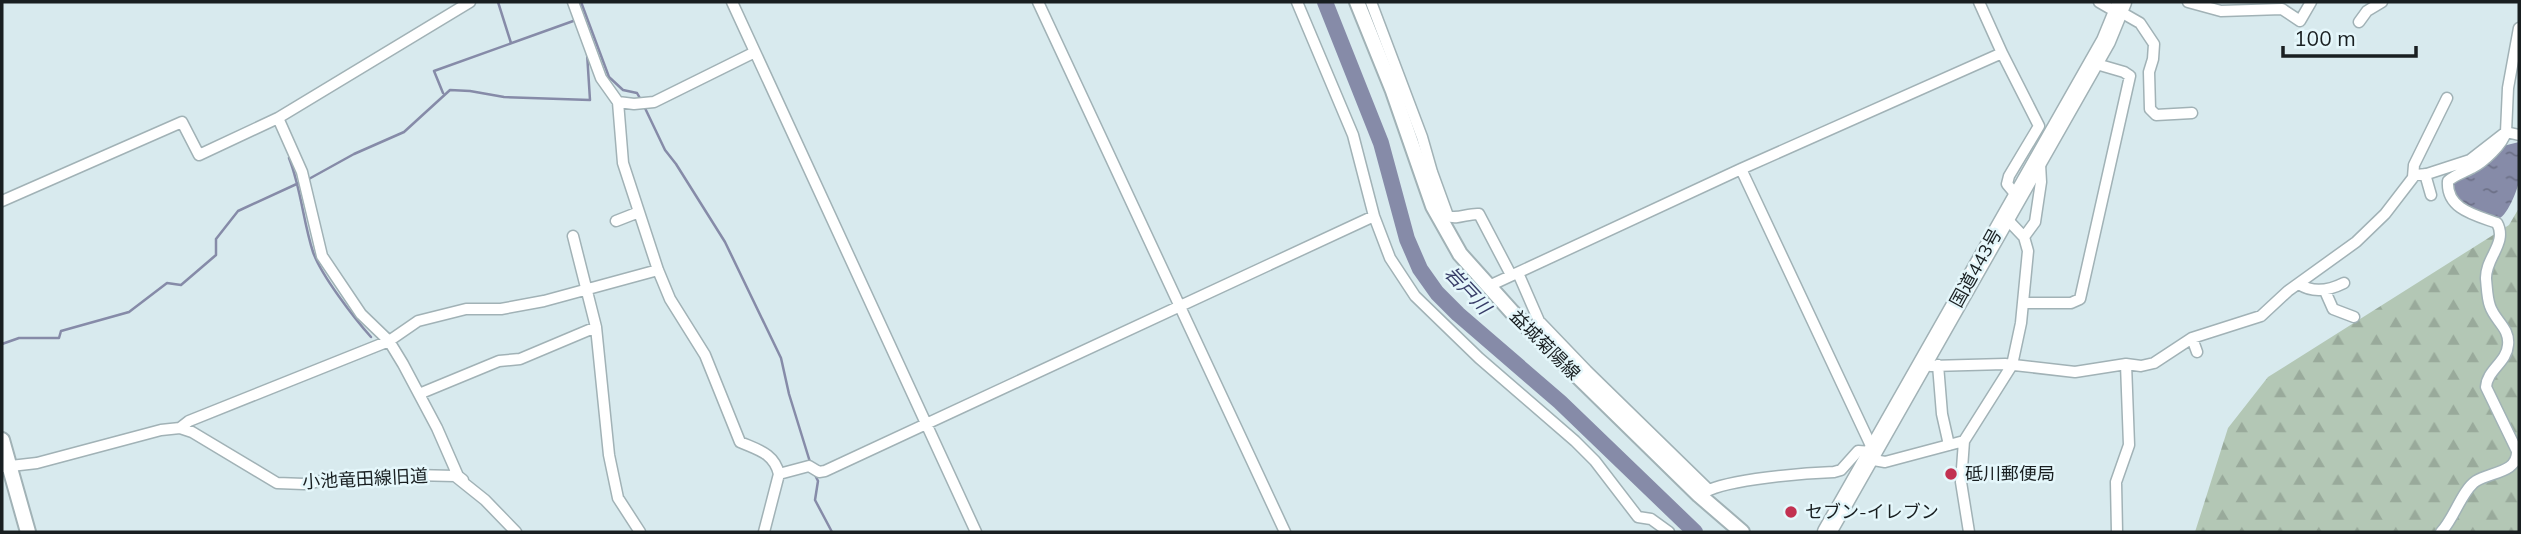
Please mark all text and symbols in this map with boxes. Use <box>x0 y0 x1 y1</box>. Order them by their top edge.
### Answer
scale bar <box>2283 14 2416 58</box>
text: 100 m <box>2294 25 2356 51</box>
street label: 国道443号 <box>1945 224 2007 311</box>
water label: 岩戸川 <box>1440 261 1498 320</box>
street label: 益城菊陽線 <box>1505 305 1585 385</box>
place label: 砥川郵便局 <box>1965 462 2055 485</box>
street label: 小池竜田線旧道 <box>301 464 428 493</box>
marker: 砥川郵便局 <box>1943 466 1959 482</box>
place label: セブン-イレブン <box>1805 500 1939 523</box>
marker: セブン-イレブン <box>1783 504 1799 520</box>

